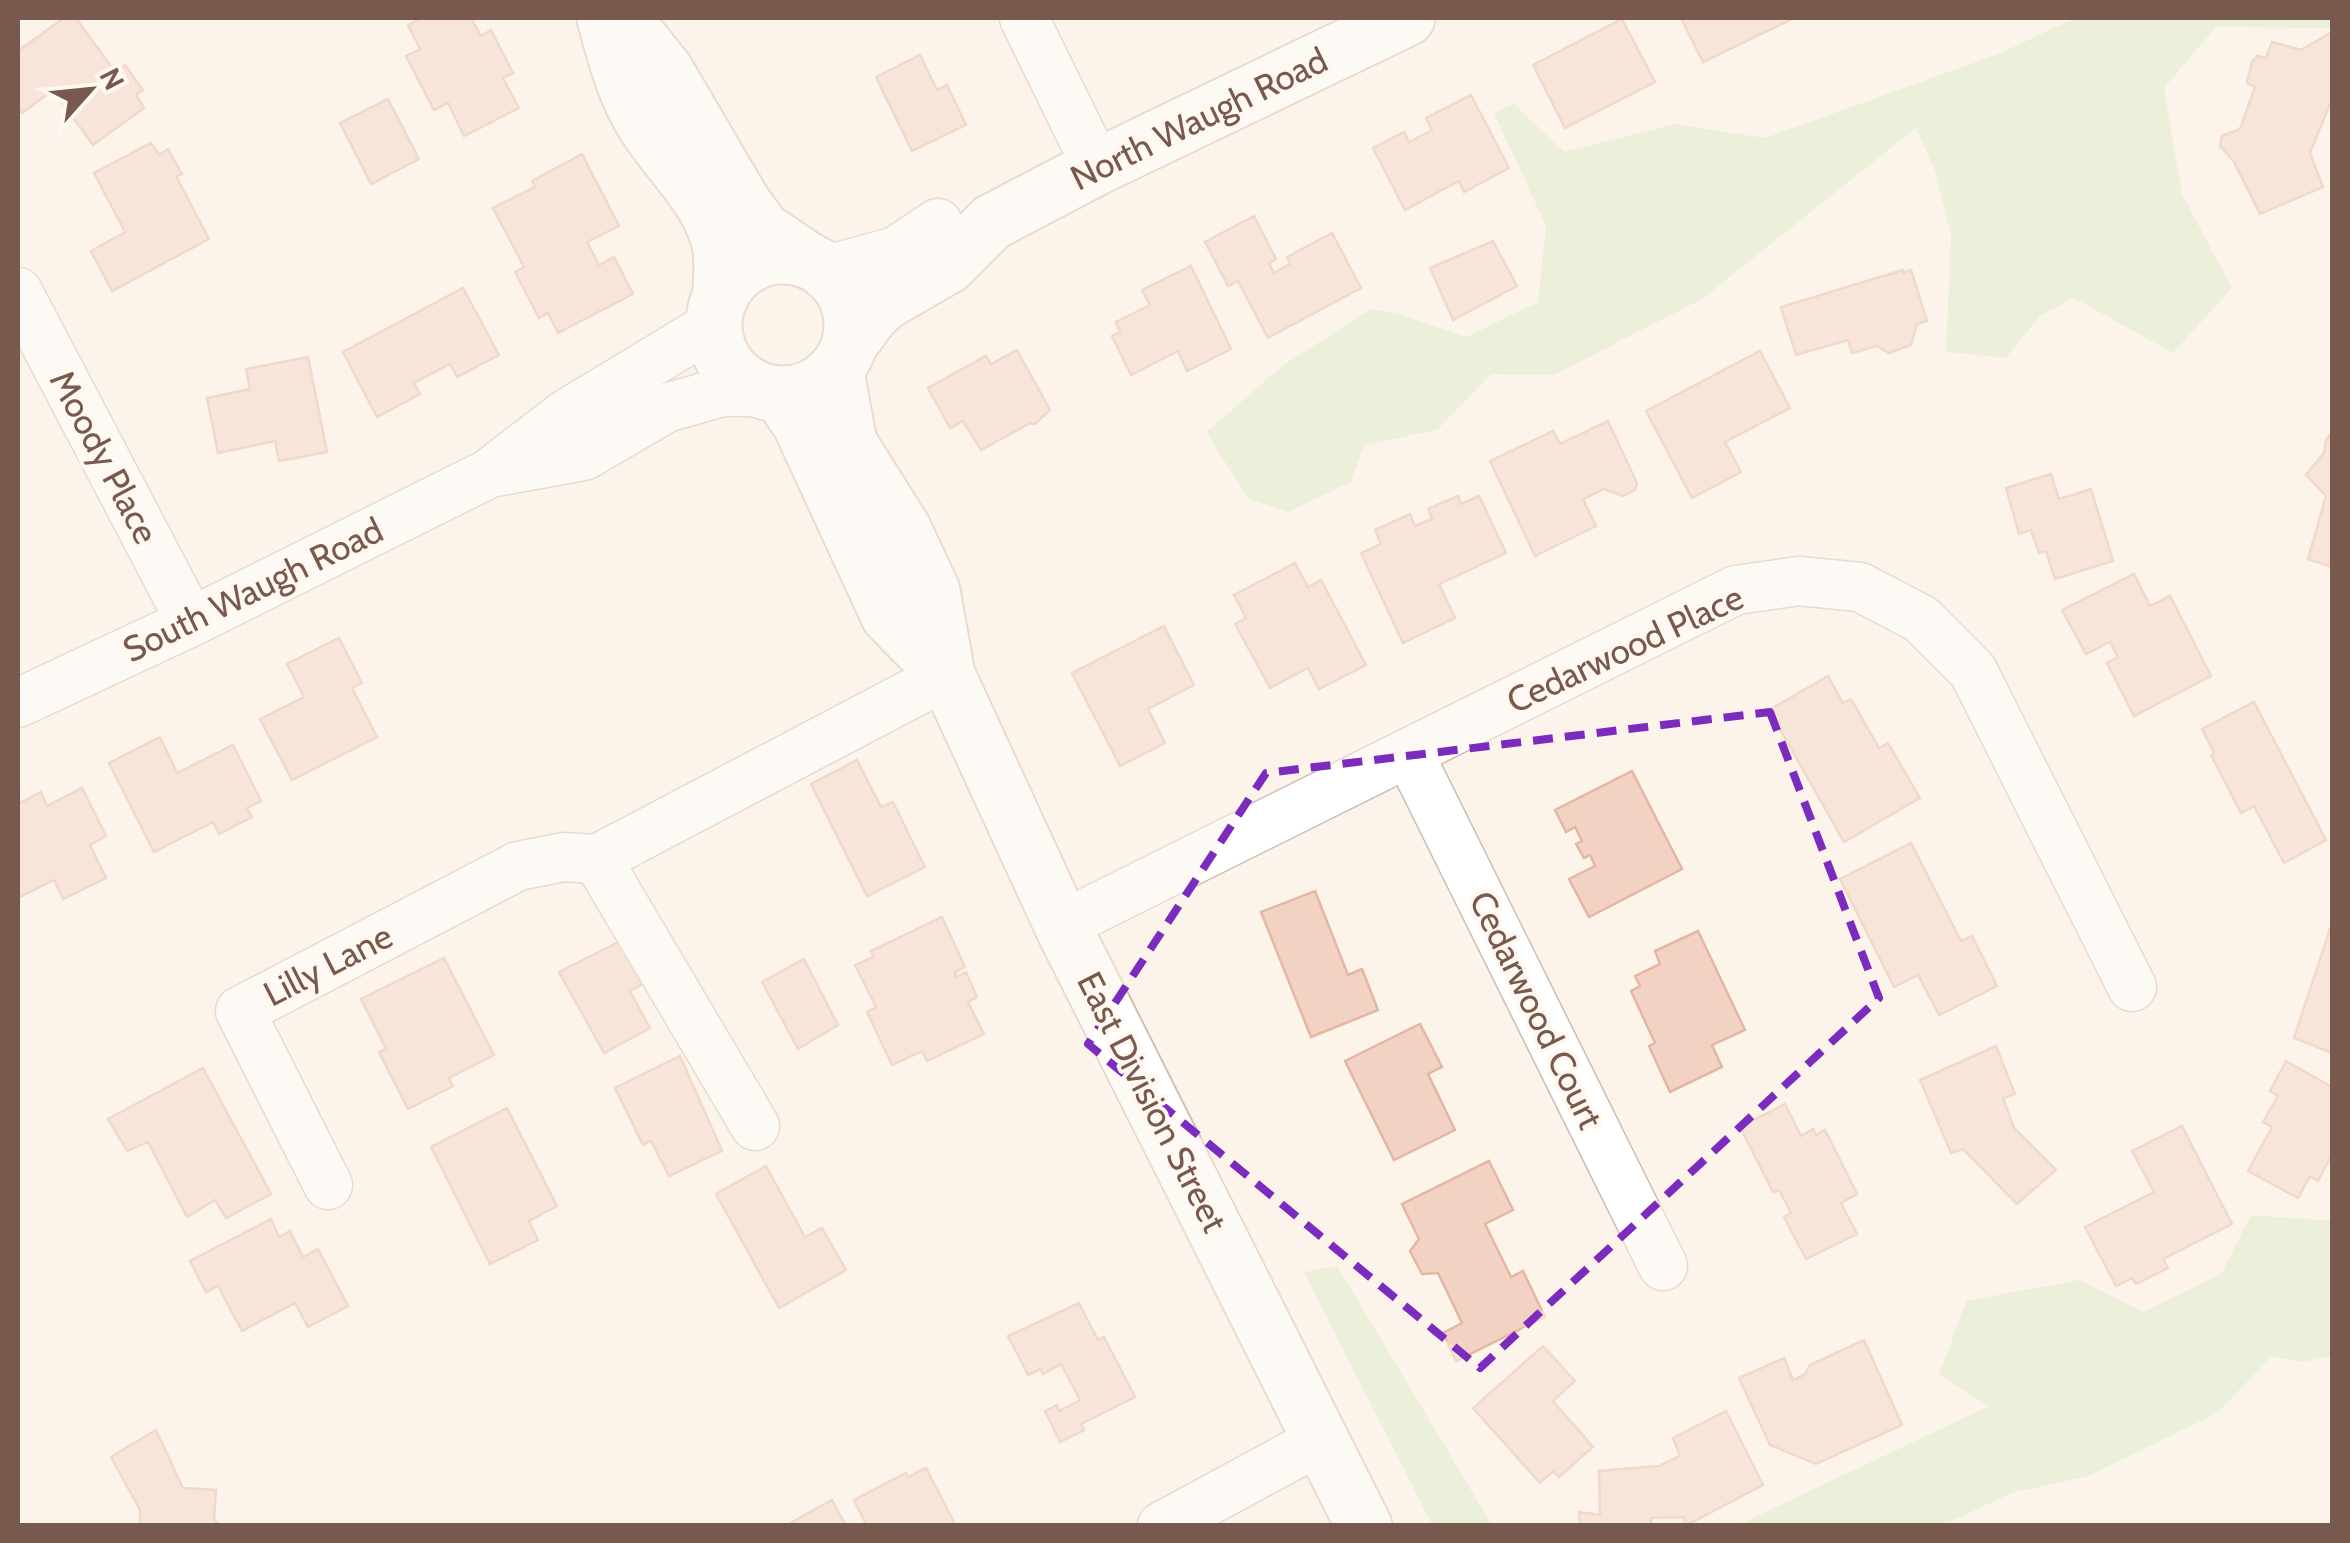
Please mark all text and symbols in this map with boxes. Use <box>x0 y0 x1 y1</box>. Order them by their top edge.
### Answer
street label: North Waugh Road <box>1063 38 1334 199</box>
north arrow <box>40 40 140 140</box>
text: N <box>93 62 132 95</box>
street label: Moody Place <box>41 363 168 551</box>
street label: South Waugh Road <box>116 508 390 671</box>
street label: Cedarwood Place <box>1500 575 1750 722</box>
street label: Cedarwood Court <box>1460 884 1613 1136</box>
street label: Lilly Lane <box>256 914 399 1015</box>
street label: East Division Street <box>1068 965 1237 1239</box>

